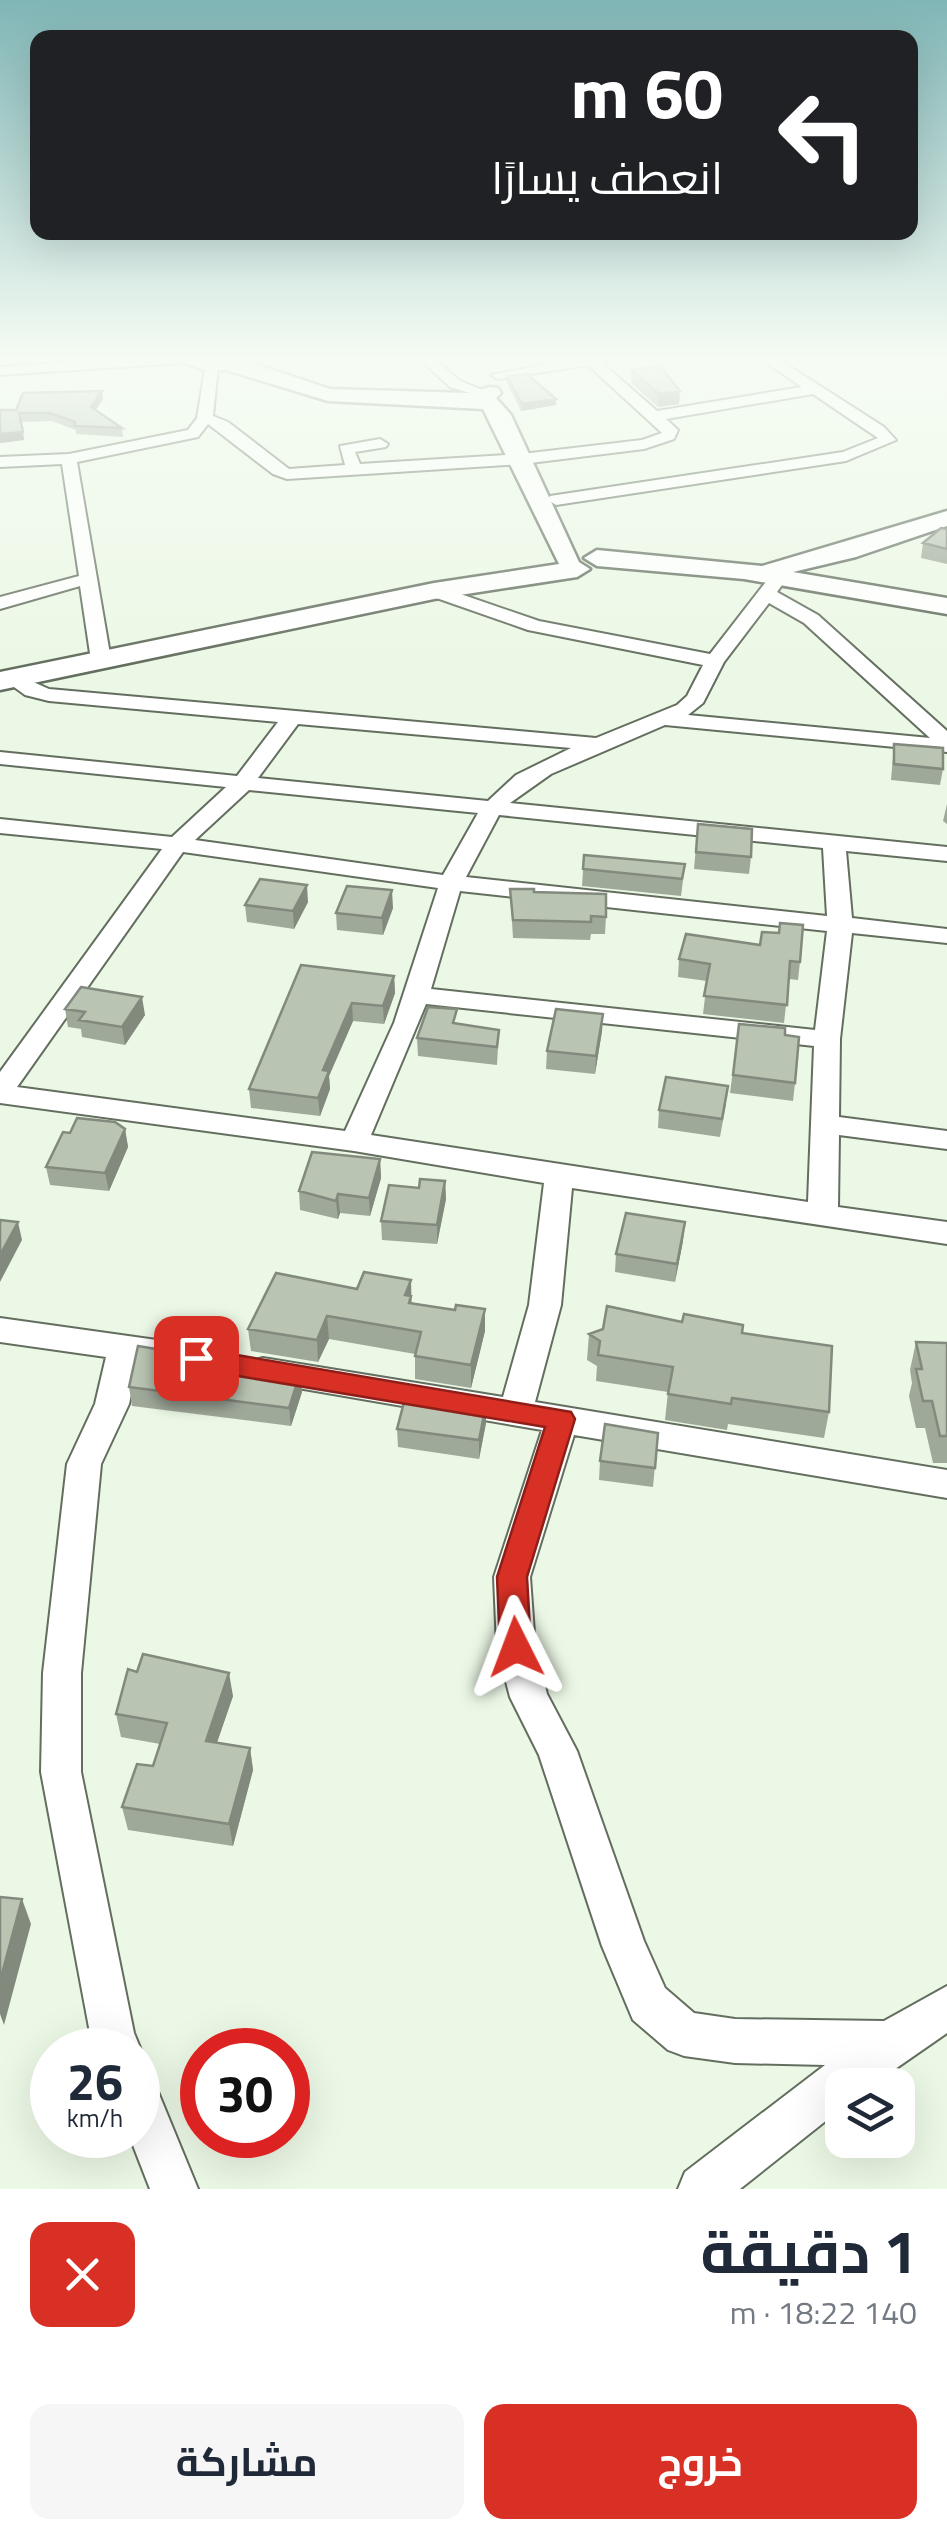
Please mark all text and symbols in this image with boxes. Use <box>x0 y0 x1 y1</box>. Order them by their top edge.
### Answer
text: 60 m <box>570 39 723 145</box>
icon: left <box>758 70 888 200</box>
text: انعطف يسارًا <box>491 143 723 211</box>
pin <box>154 1316 239 1401</box>
icon: arrive <box>169 1331 224 1386</box>
position arrow <box>464 1595 568 1699</box>
speed limit sign: 30 <box>180 2028 310 2158</box>
text: 26 <box>67 2043 123 2119</box>
map controls <box>825 2068 915 2158</box>
button: layers <box>825 2068 915 2158</box>
text: km/h <box>67 2099 123 2137</box>
text: 1 دقيقة <box>701 2205 917 2296</box>
button: close <box>30 2222 135 2327</box>
text: 140 m · 18:22 <box>730 2288 917 2336</box>
button: مشاركة <box>30 2404 464 2519</box>
button: خروج <box>484 2404 917 2519</box>

